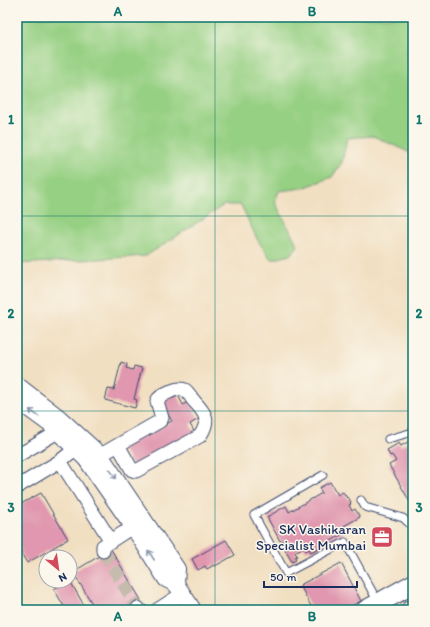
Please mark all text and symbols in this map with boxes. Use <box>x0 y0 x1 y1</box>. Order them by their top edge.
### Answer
text: A <box>113 4 123 19</box>
text: B <box>308 4 317 19</box>
text: 1 <box>8 112 14 127</box>
text: 1 <box>416 112 422 127</box>
text: 2 <box>8 306 15 321</box>
text: 2 <box>416 306 423 321</box>
one-way arrow <box>29 409 40 417</box>
one-way arrow <box>109 468 117 479</box>
text: 3 <box>7 500 15 515</box>
text: 3 <box>415 500 423 515</box>
place label: SK Vashikaran Specialist Mumbai <box>256 521 367 554</box>
office icon: SK Vashikaran Specialist Mumbai <box>369 524 395 550</box>
north arrow <box>38 549 78 589</box>
one-way arrow <box>147 549 155 561</box>
scale bar <box>264 563 357 589</box>
text: N <box>56 570 69 585</box>
text: 50 m <box>270 570 296 584</box>
text: A <box>113 609 123 624</box>
text: B <box>308 609 317 624</box>

